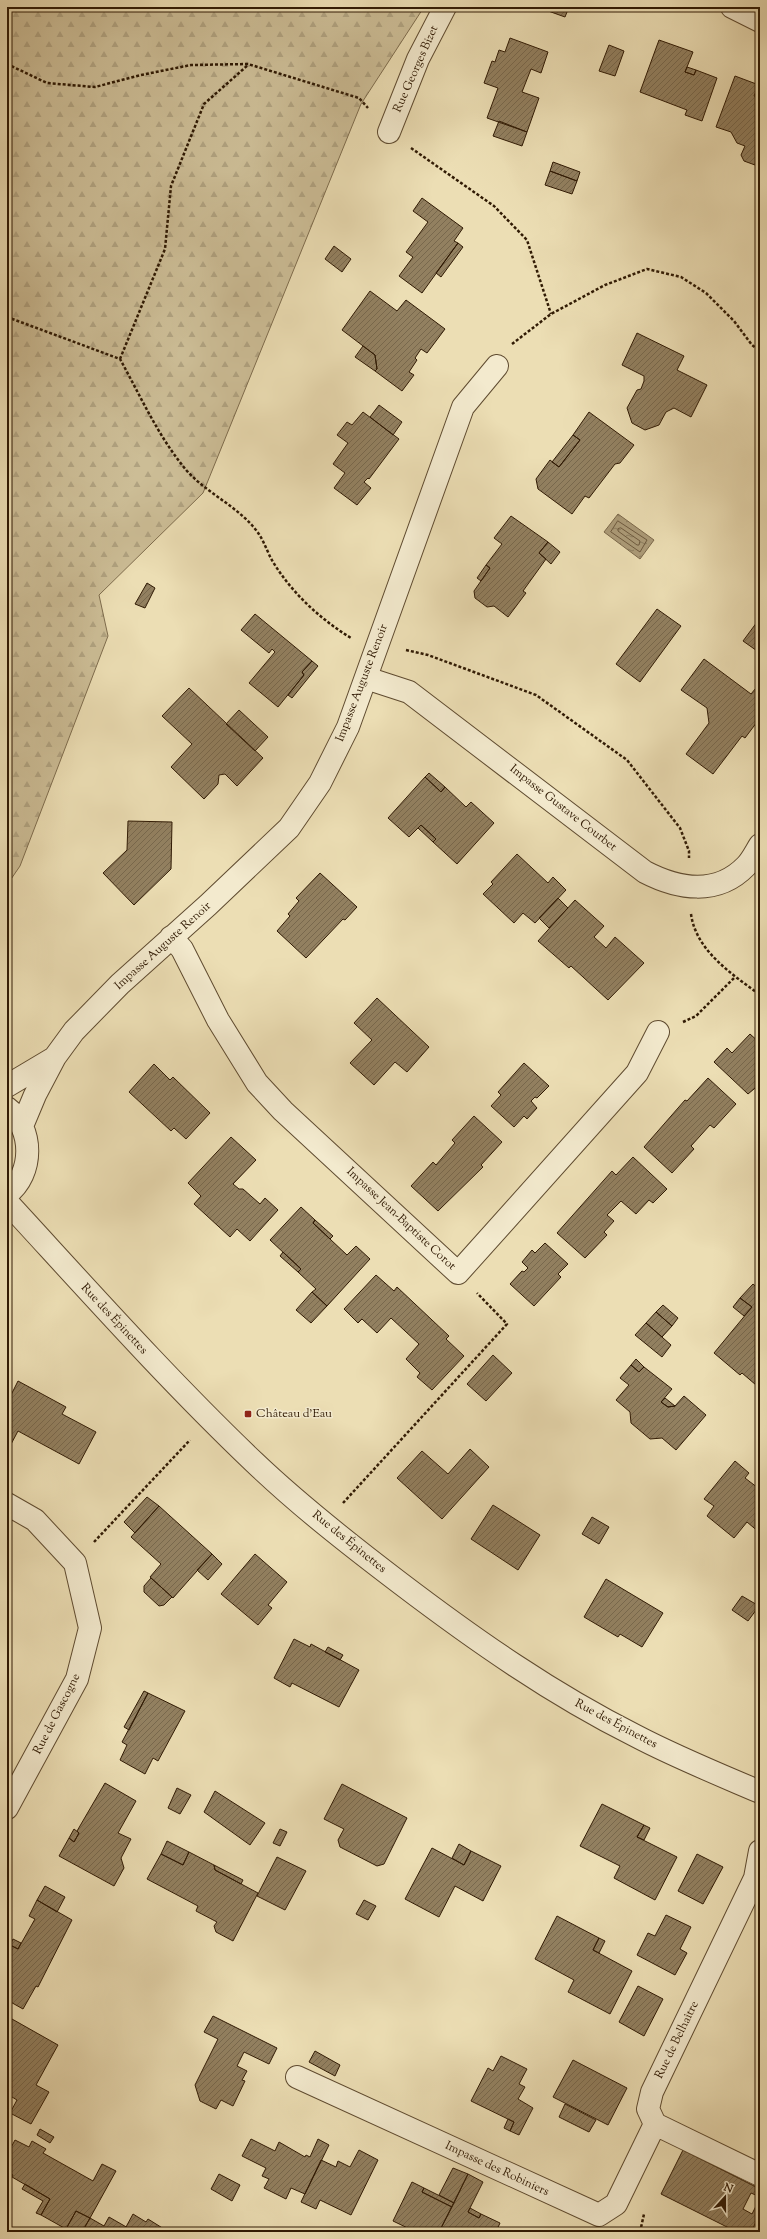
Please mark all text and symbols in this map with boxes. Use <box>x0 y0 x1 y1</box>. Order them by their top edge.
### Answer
street label: Rue Georges Bizet <box>389 23 443 115</box>
street label: Impasse Auguste Renoir <box>331 621 393 744</box>
street label: Impasse Gustave Courbet <box>505 760 621 856</box>
street label: Impasse Auguste Renoir <box>111 897 216 994</box>
street label: Impasse Jean-Baptiste Corot <box>342 1163 460 1275</box>
street label: Rue des Épinettes <box>76 1280 152 1359</box>
place label: Château d'Eau <box>256 1405 332 1423</box>
marker: Château d'Eau <box>243 1409 253 1419</box>
street label: Rue des Épinettes <box>308 1506 390 1578</box>
street label: Rue de Gascogne <box>29 1670 85 1758</box>
street label: Rue des Épinettes <box>572 1695 661 1753</box>
street label: Rue de Belhaître <box>650 1998 704 2082</box>
street label: Impasse des Robiniers <box>442 2137 552 2201</box>
north arrow <box>705 2177 745 2217</box>
text: N <box>720 2179 735 2198</box>

